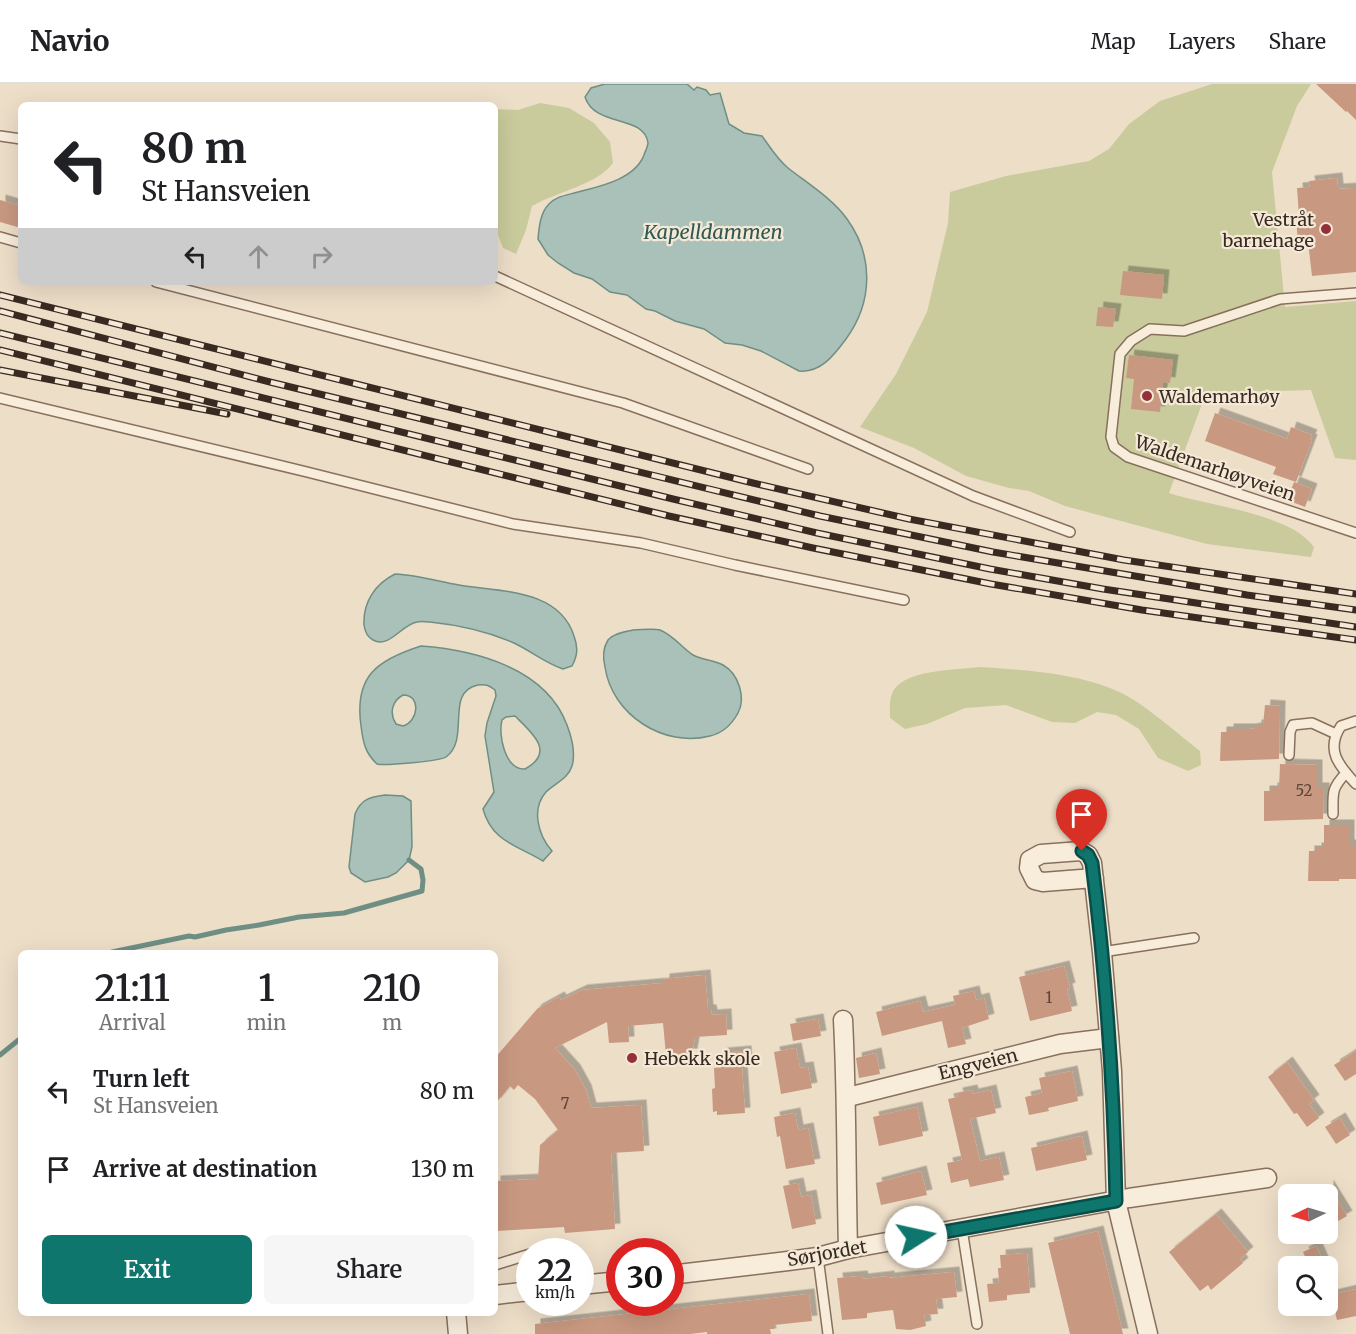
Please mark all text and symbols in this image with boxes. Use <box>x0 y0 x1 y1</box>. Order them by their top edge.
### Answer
text: Navio <box>30 23 110 59</box>
text: Map <box>1091 28 1136 55</box>
text: Layers <box>1169 28 1236 55</box>
text: Share <box>1269 28 1326 55</box>
text: 80 m <box>141 122 247 174</box>
icon: left <box>42 126 120 204</box>
text: St Hansveien <box>141 174 311 208</box>
place label: Vestråt barnehage <box>1221 208 1314 252</box>
water label: Kapelldammen <box>642 219 783 244</box>
marker: Vestråt barnehage <box>1319 222 1333 236</box>
icon: left <box>179 240 212 273</box>
icon: ahead <box>242 240 275 273</box>
icon: right <box>305 240 338 273</box>
place label: Waldemarhøy <box>1158 385 1280 408</box>
marker: Waldemarhøy <box>1140 389 1154 403</box>
street label: Waldemarhøyveien <box>1131 429 1298 506</box>
house number: 52 <box>1295 781 1313 800</box>
pin <box>1056 789 1107 851</box>
icon: arrive <box>1065 798 1098 831</box>
text: 21:11 <box>95 966 170 1011</box>
text: 1 <box>258 966 275 1011</box>
text: 210 <box>363 966 421 1011</box>
house number: 1 <box>1046 988 1053 1007</box>
text: Arrival <box>99 1010 166 1035</box>
text: min <box>247 1010 286 1035</box>
text: m <box>382 1010 402 1035</box>
street label: Engveien <box>936 1043 1020 1085</box>
place label: Hebekk skole <box>644 1047 760 1070</box>
marker: Hebekk skole <box>625 1051 639 1065</box>
text: Turn left <box>93 1065 190 1093</box>
icon: left <box>42 1075 75 1108</box>
text: 80 m <box>420 1077 474 1105</box>
text: St Hansveien <box>93 1093 219 1118</box>
house number: 7 <box>561 1094 570 1113</box>
icon: arrive <box>42 1153 75 1186</box>
text: Arrive at destination <box>93 1155 317 1183</box>
text: 130 m <box>411 1155 474 1183</box>
north arrow <box>1278 1184 1338 1244</box>
map controls <box>1278 1184 1338 1316</box>
position arrow <box>884 1205 948 1269</box>
button: Exit <box>42 1235 252 1304</box>
button: Share <box>264 1235 474 1304</box>
street label: Sørjordet <box>785 1235 869 1271</box>
speed limit sign: 30 <box>606 1238 684 1316</box>
text: 22 <box>538 1251 572 1289</box>
button: search <box>1278 1256 1338 1316</box>
text: km/h <box>535 1283 575 1302</box>

